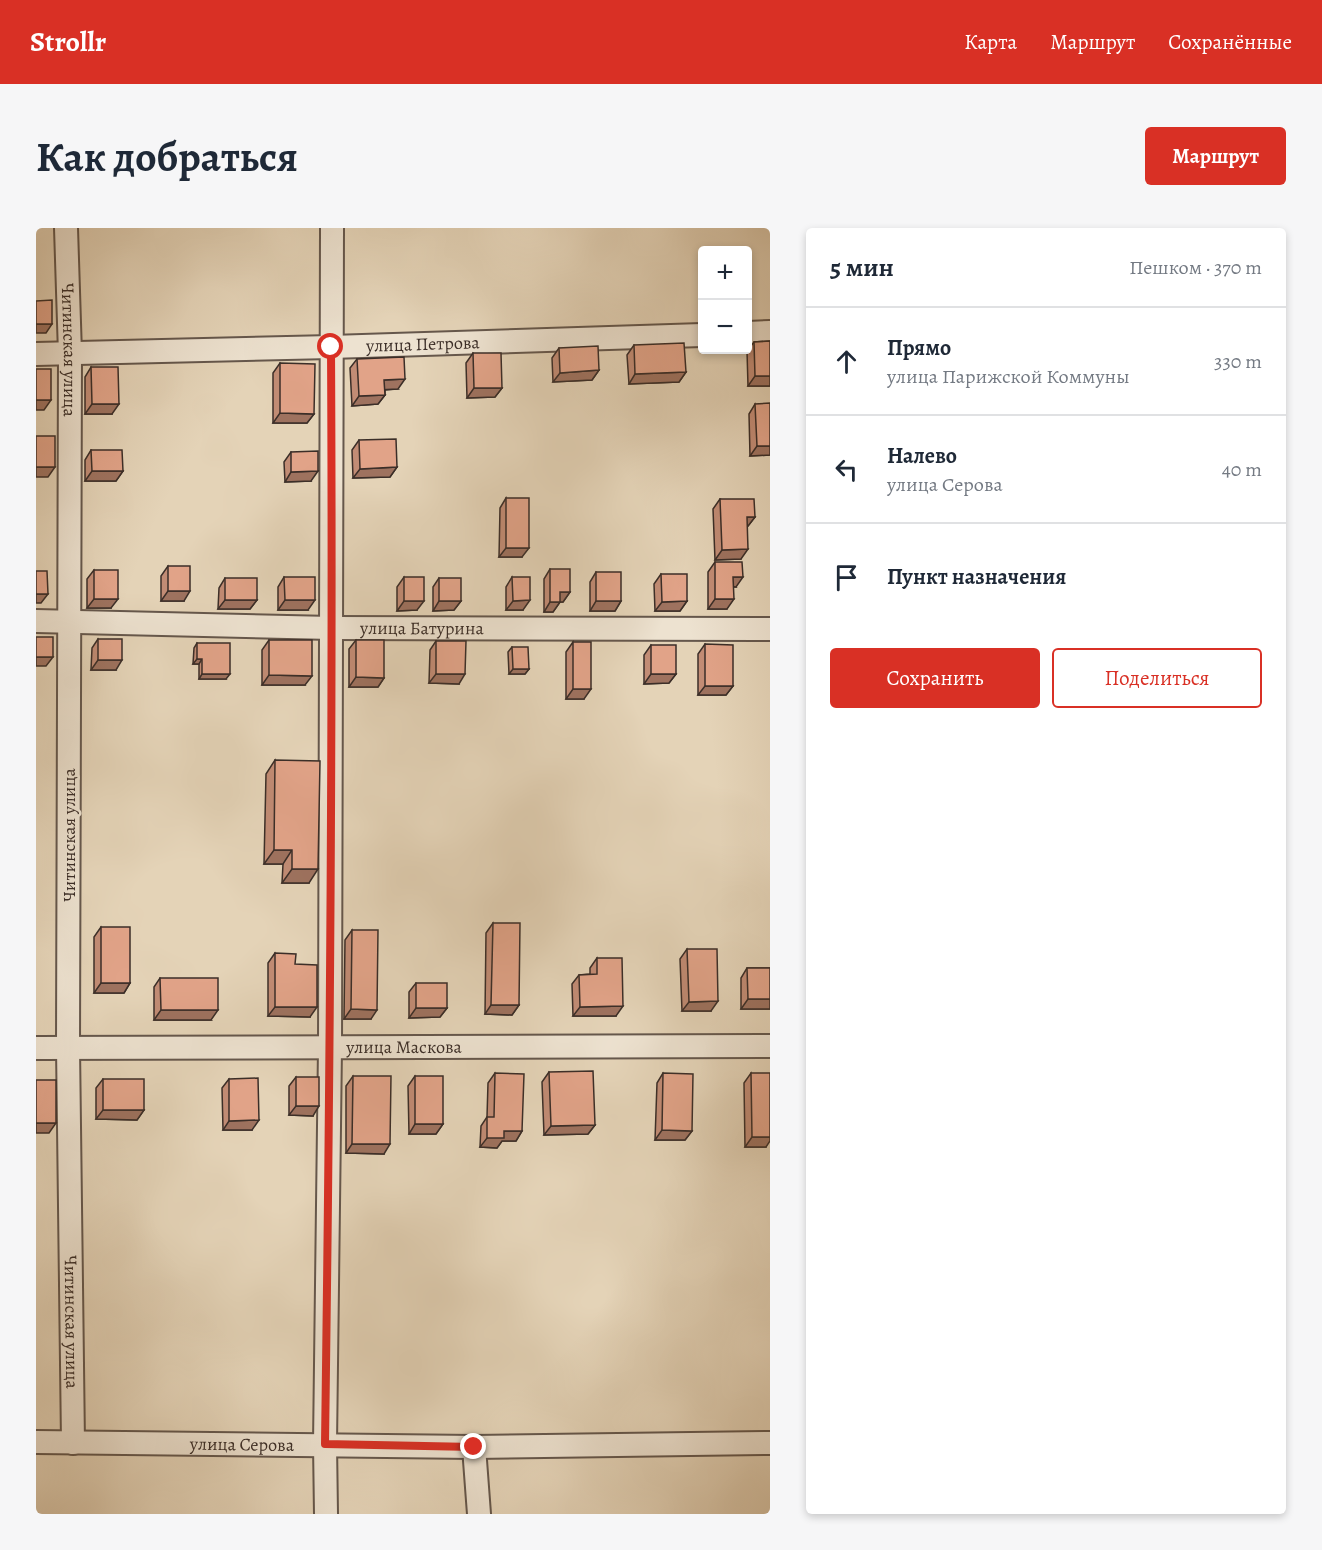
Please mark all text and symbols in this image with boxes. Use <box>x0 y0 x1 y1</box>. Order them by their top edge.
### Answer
text: Strollr <box>30 23 106 61</box>
text: Карта <box>964 28 1017 56</box>
text: Маршрут <box>1050 28 1135 56</box>
text: Сохранённые <box>1168 28 1292 56</box>
button: Маршрут <box>1145 127 1286 185</box>
text: Как добраться <box>36 128 298 185</box>
map controls <box>698 246 752 354</box>
button: + <box>698 246 752 300</box>
text: 5 мин <box>830 250 894 285</box>
text: Пешком · 370 m <box>1129 254 1262 281</box>
street label: Читинская улица <box>56 283 82 417</box>
button: − <box>698 300 752 354</box>
street label: улица Петрова <box>365 330 481 358</box>
route start <box>317 333 343 359</box>
text: Прямо <box>887 333 951 363</box>
icon: ahead <box>830 345 863 378</box>
text: 330 m <box>1214 348 1262 375</box>
text: улица Парижской Коммуны <box>887 363 1129 390</box>
text: Налево <box>887 441 957 471</box>
icon: left <box>830 453 863 486</box>
text: 40 m <box>1222 456 1262 483</box>
text: улица Серова <box>887 471 1003 498</box>
icon: arrive <box>830 561 863 594</box>
text: Пункт назначения <box>887 562 1066 592</box>
street label: улица Батурина <box>359 616 484 640</box>
button: Сохранить <box>830 648 1040 708</box>
button: Поделиться <box>1052 648 1262 708</box>
street label: Читинская улица <box>57 768 81 902</box>
street label: улица Маскова <box>345 1035 463 1059</box>
street label: Читинская улица <box>59 1255 84 1390</box>
street label: улица Серова <box>189 1432 295 1457</box>
route end <box>460 1433 486 1459</box>

